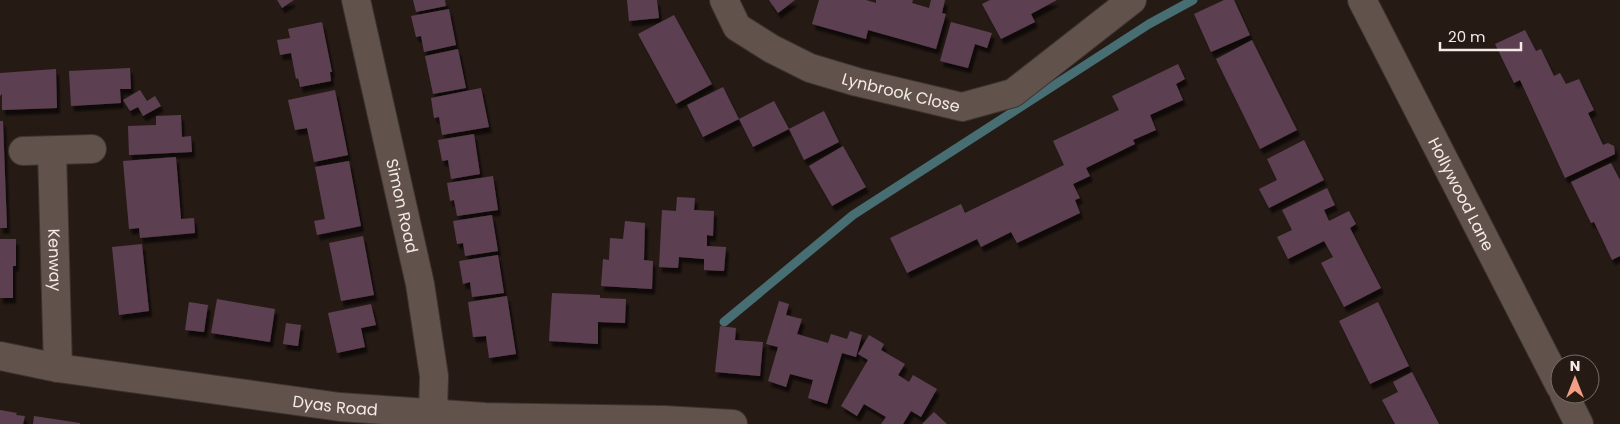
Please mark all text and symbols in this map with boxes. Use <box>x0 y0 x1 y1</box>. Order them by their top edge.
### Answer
scale bar <box>1440 20 1521 52</box>
text: 20 m <box>1448 26 1486 47</box>
street label: Lynbrook Close <box>839 67 962 118</box>
street label: Hollywood Lane <box>1423 133 1500 255</box>
street label: Simon Road <box>381 156 424 255</box>
street label: Kenway <box>43 228 67 292</box>
north arrow <box>1550 354 1600 404</box>
text: N <box>1570 356 1580 376</box>
street label: Dyas Road <box>291 389 379 421</box>

